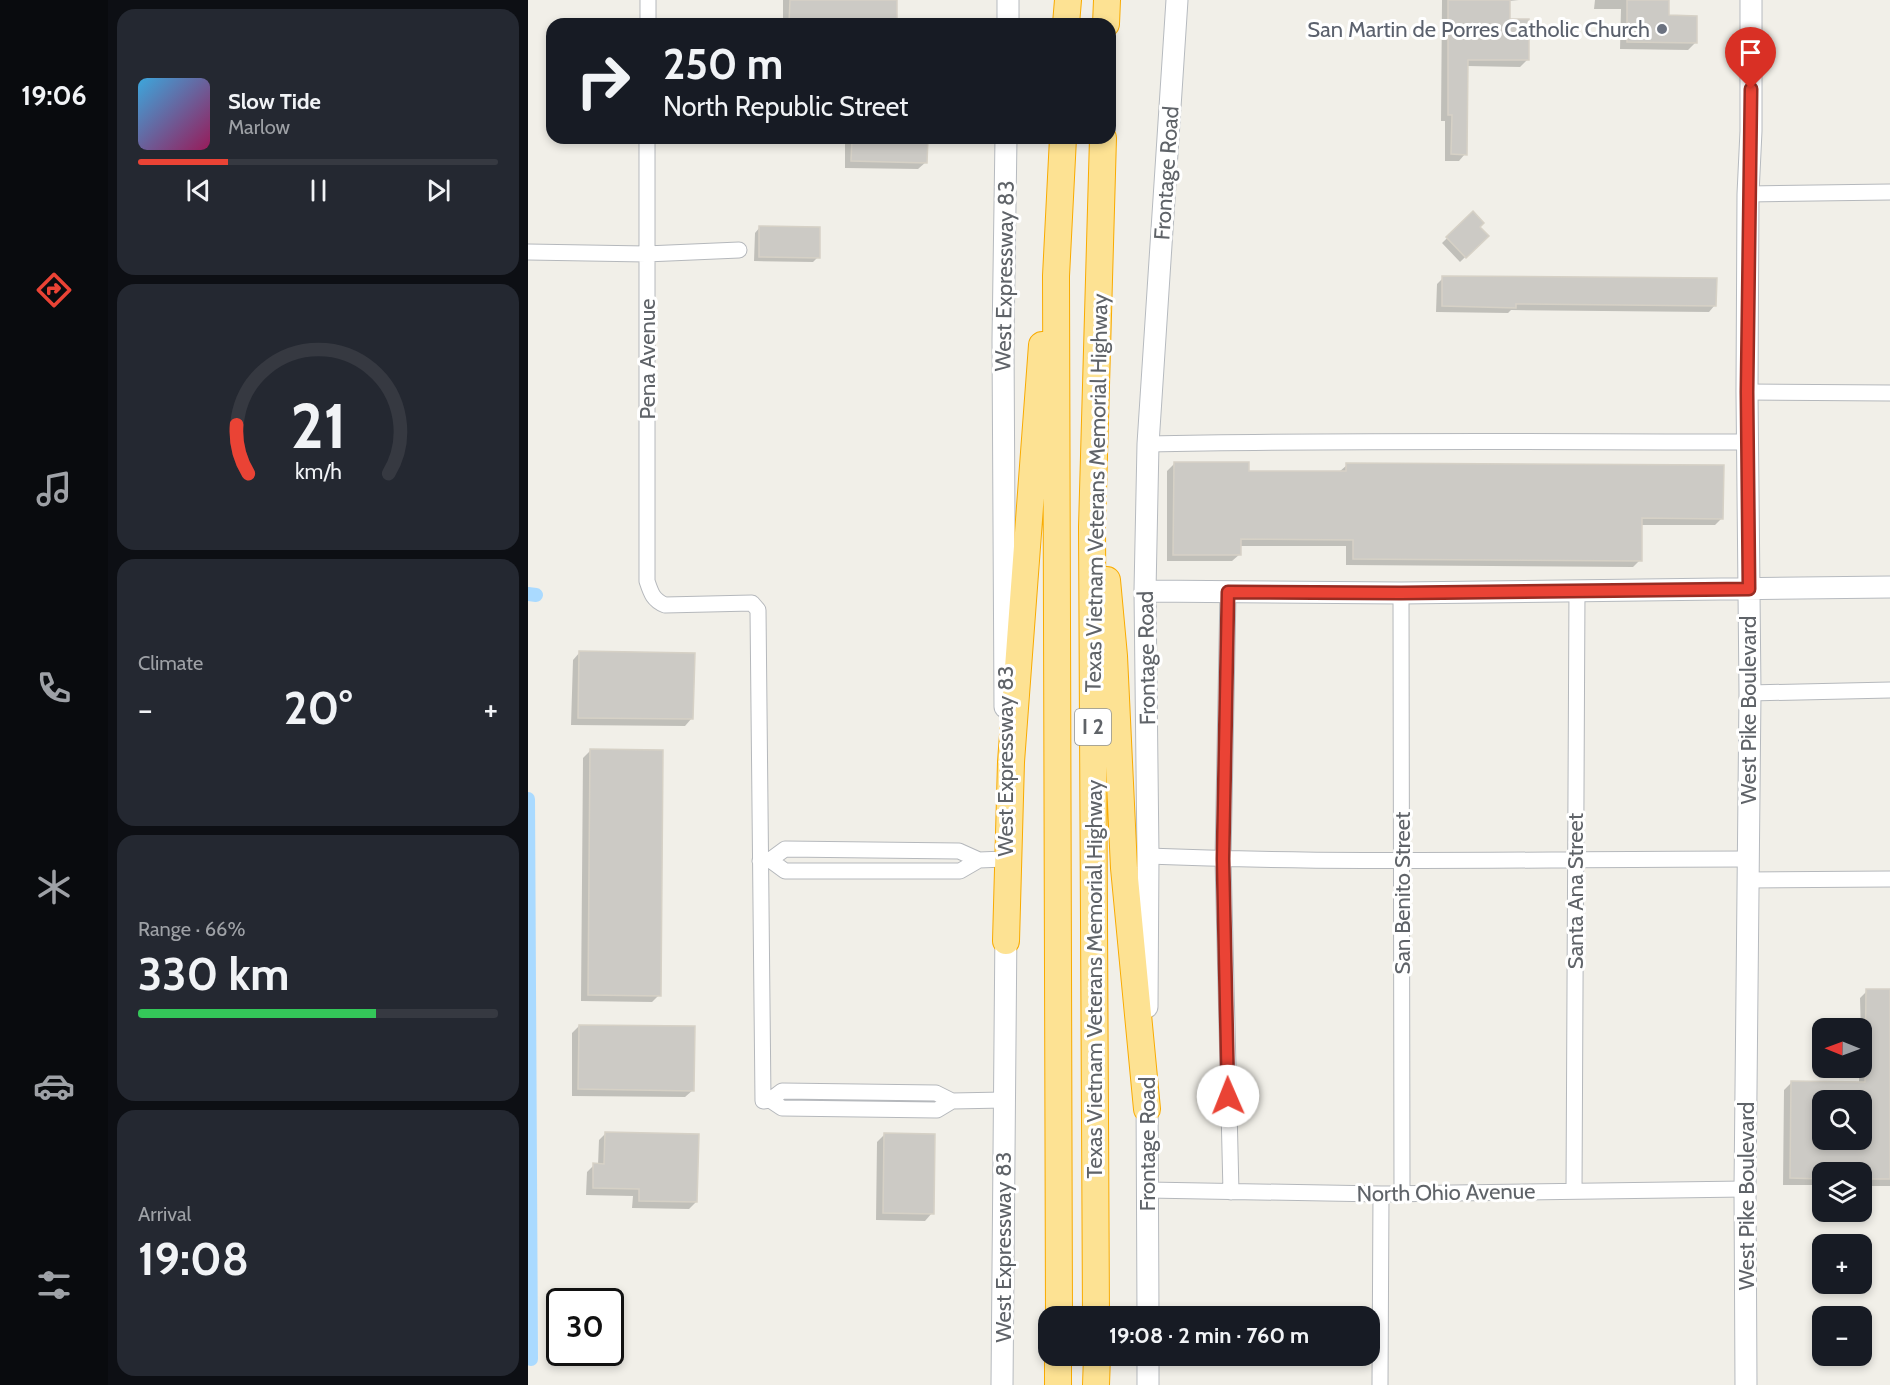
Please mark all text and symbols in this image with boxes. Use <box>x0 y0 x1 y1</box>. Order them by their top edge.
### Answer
place label: San Martin de Porres Catholic Church <box>1307 16 1650 43</box>
marker: San Martin de Porres Catholic Church <box>1655 22 1669 36</box>
pin <box>1725 27 1776 89</box>
icon: arrive <box>1734 36 1767 69</box>
text: 250 m <box>663 38 783 90</box>
icon: right <box>564 42 642 120</box>
text: 19:06 <box>21 79 87 112</box>
text: Slow Tide <box>228 88 321 115</box>
text: North Republic Street <box>663 90 908 123</box>
street label: Frontage Road <box>1148 105 1185 241</box>
text: Marlow <box>228 115 290 139</box>
icon: previous <box>182 174 215 207</box>
icon: pause <box>302 174 335 207</box>
icon: next <box>422 174 455 207</box>
street label: West Expressway 83 <box>989 180 1020 372</box>
icon: directions <box>33 269 75 311</box>
street label: Texas Vietnam Veterans Memorial Highway <box>1080 293 1113 693</box>
street label: Pena Avenue <box>634 298 661 420</box>
text: 21 <box>290 388 346 464</box>
text: km/h <box>295 459 341 485</box>
icon: music <box>33 468 75 510</box>
street label: Frontage Road <box>1132 591 1161 725</box>
street label: West Pike Boulevard <box>1735 616 1762 804</box>
text: Climate <box>138 651 203 675</box>
street label: West Expressway 83 <box>992 666 1019 856</box>
icon: phone <box>33 667 75 709</box>
text: 20° <box>284 681 352 735</box>
text: − <box>138 689 153 729</box>
text: + <box>483 689 498 729</box>
road number: I 2 <box>1075 709 1111 745</box>
street label: Texas Vietnam Veterans Memorial Highway <box>1081 780 1108 1178</box>
street label: San Benito Street <box>1389 811 1416 974</box>
street label: Santa Ana Street <box>1562 812 1589 969</box>
icon: climate <box>33 866 75 908</box>
text: Range · 66% <box>138 917 245 941</box>
text: 330 km <box>138 947 289 1001</box>
north arrow <box>1812 1018 1872 1078</box>
map controls <box>1812 1018 1872 1366</box>
position arrow <box>1196 1064 1260 1128</box>
icon: car <box>33 1065 75 1107</box>
street label: Frontage Road <box>1134 1077 1161 1211</box>
button: search <box>1812 1090 1872 1150</box>
street label: West Pike Boulevard <box>1733 1102 1760 1290</box>
street label: West Expressway 83 <box>990 1152 1017 1342</box>
button: layers <box>1812 1162 1872 1222</box>
street label: North Ohio Avenue <box>1356 1177 1536 1208</box>
text: Arrival <box>138 1202 191 1226</box>
text: 19:08 <box>138 1232 249 1286</box>
button: + <box>1812 1234 1872 1294</box>
icon: filters <box>33 1264 75 1306</box>
speed limit sign: 30 <box>546 1288 624 1366</box>
button: − <box>1812 1306 1872 1366</box>
text: 19:08 · 2 min · 760 m <box>1109 1322 1309 1349</box>

